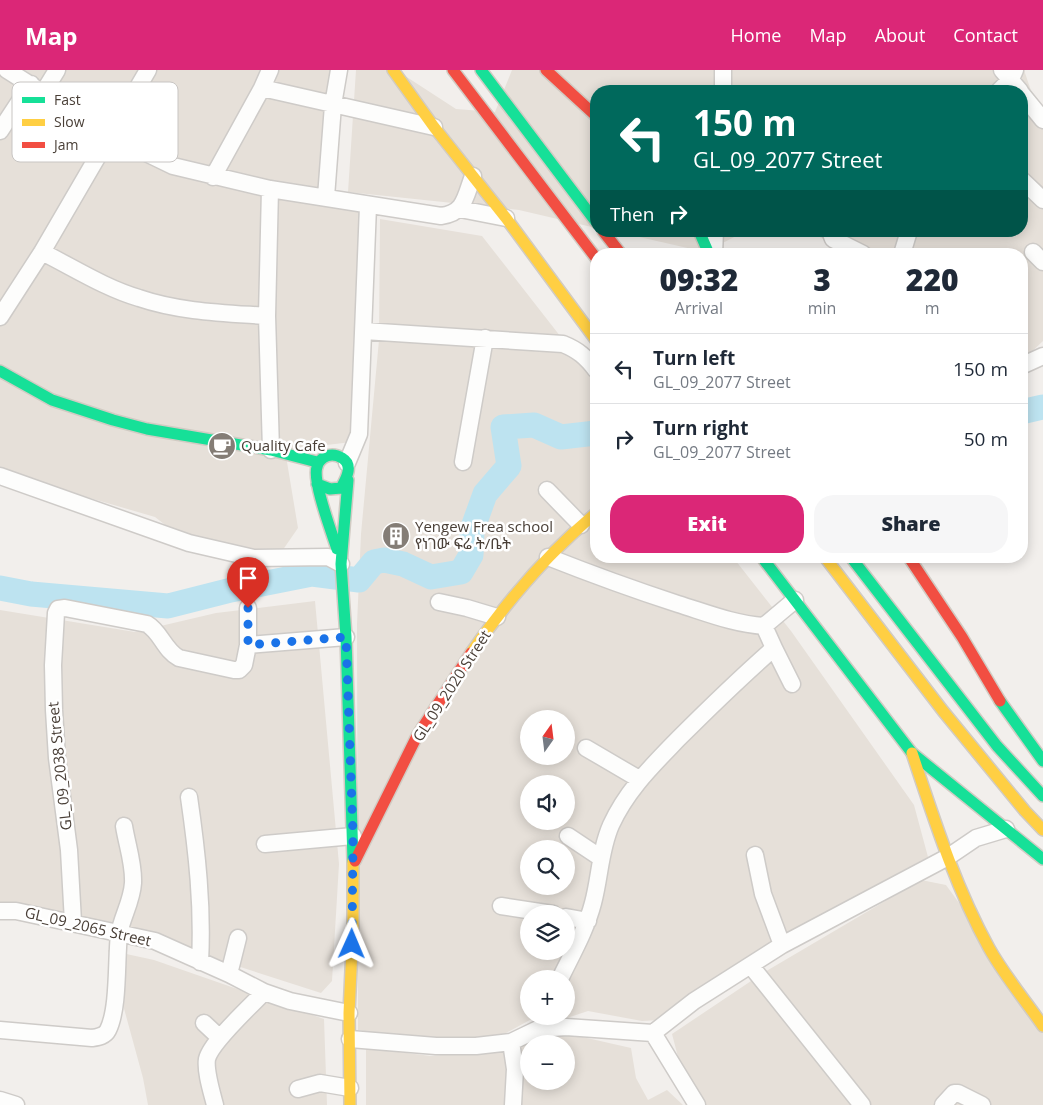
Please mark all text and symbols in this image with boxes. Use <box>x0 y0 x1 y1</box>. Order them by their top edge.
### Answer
text: Map <box>25 19 77 52</box>
text: Home <box>731 23 781 47</box>
text: Map <box>809 23 847 47</box>
text: About <box>875 23 925 47</box>
text: Contact <box>953 23 1018 47</box>
legend <box>12 82 178 162</box>
text: Fast <box>54 90 81 109</box>
text: 150 m <box>693 99 797 146</box>
icon: left <box>610 105 675 170</box>
text: Slow <box>54 112 85 131</box>
text: Jam <box>52 135 79 154</box>
text: GL_09_2077 Street <box>693 144 882 174</box>
icon: right <box>664 200 692 228</box>
text: Then <box>610 201 654 227</box>
text: 09:32 <box>659 259 738 300</box>
text: 3 <box>813 259 831 300</box>
text: 220 <box>906 259 959 300</box>
text: Arrival <box>675 297 723 319</box>
text: min <box>808 297 836 319</box>
text: m <box>925 297 940 319</box>
text: Turn left <box>653 345 735 371</box>
icon: left <box>610 355 638 383</box>
text: 150 m <box>953 356 1008 382</box>
text: GL_09_2077 Street <box>653 371 791 393</box>
text: Turn right <box>653 415 748 441</box>
icon: right <box>610 425 638 453</box>
text: 50 m <box>964 426 1008 452</box>
cafe icon: Quality Cafe <box>207 431 237 461</box>
place label: Quality Cafe <box>241 435 326 455</box>
text: GL_09_2077 Street <box>653 441 791 463</box>
button: Exit <box>610 495 804 553</box>
button: Share <box>814 495 1008 553</box>
place label: Yengew Frea school የነገው ፍሬ ት/ቤት <box>415 516 553 553</box>
building icon: Yengew Frea school የነገው ፍሬ ት/ቤት <box>381 521 411 551</box>
pin <box>227 557 269 608</box>
icon: arrive <box>234 564 262 592</box>
street label: GL_09_2020 Street <box>408 626 495 745</box>
street label: GL_09_2038 Street <box>42 701 76 831</box>
north arrow <box>520 710 575 765</box>
map controls <box>520 710 575 1090</box>
button: sound <box>520 775 575 830</box>
button: search <box>520 840 575 895</box>
street label: GL_09_2065 Street <box>23 902 153 950</box>
button: layers <box>520 905 575 960</box>
position arrow <box>325 917 377 969</box>
button: + <box>520 970 575 1025</box>
button: − <box>520 1035 575 1090</box>

